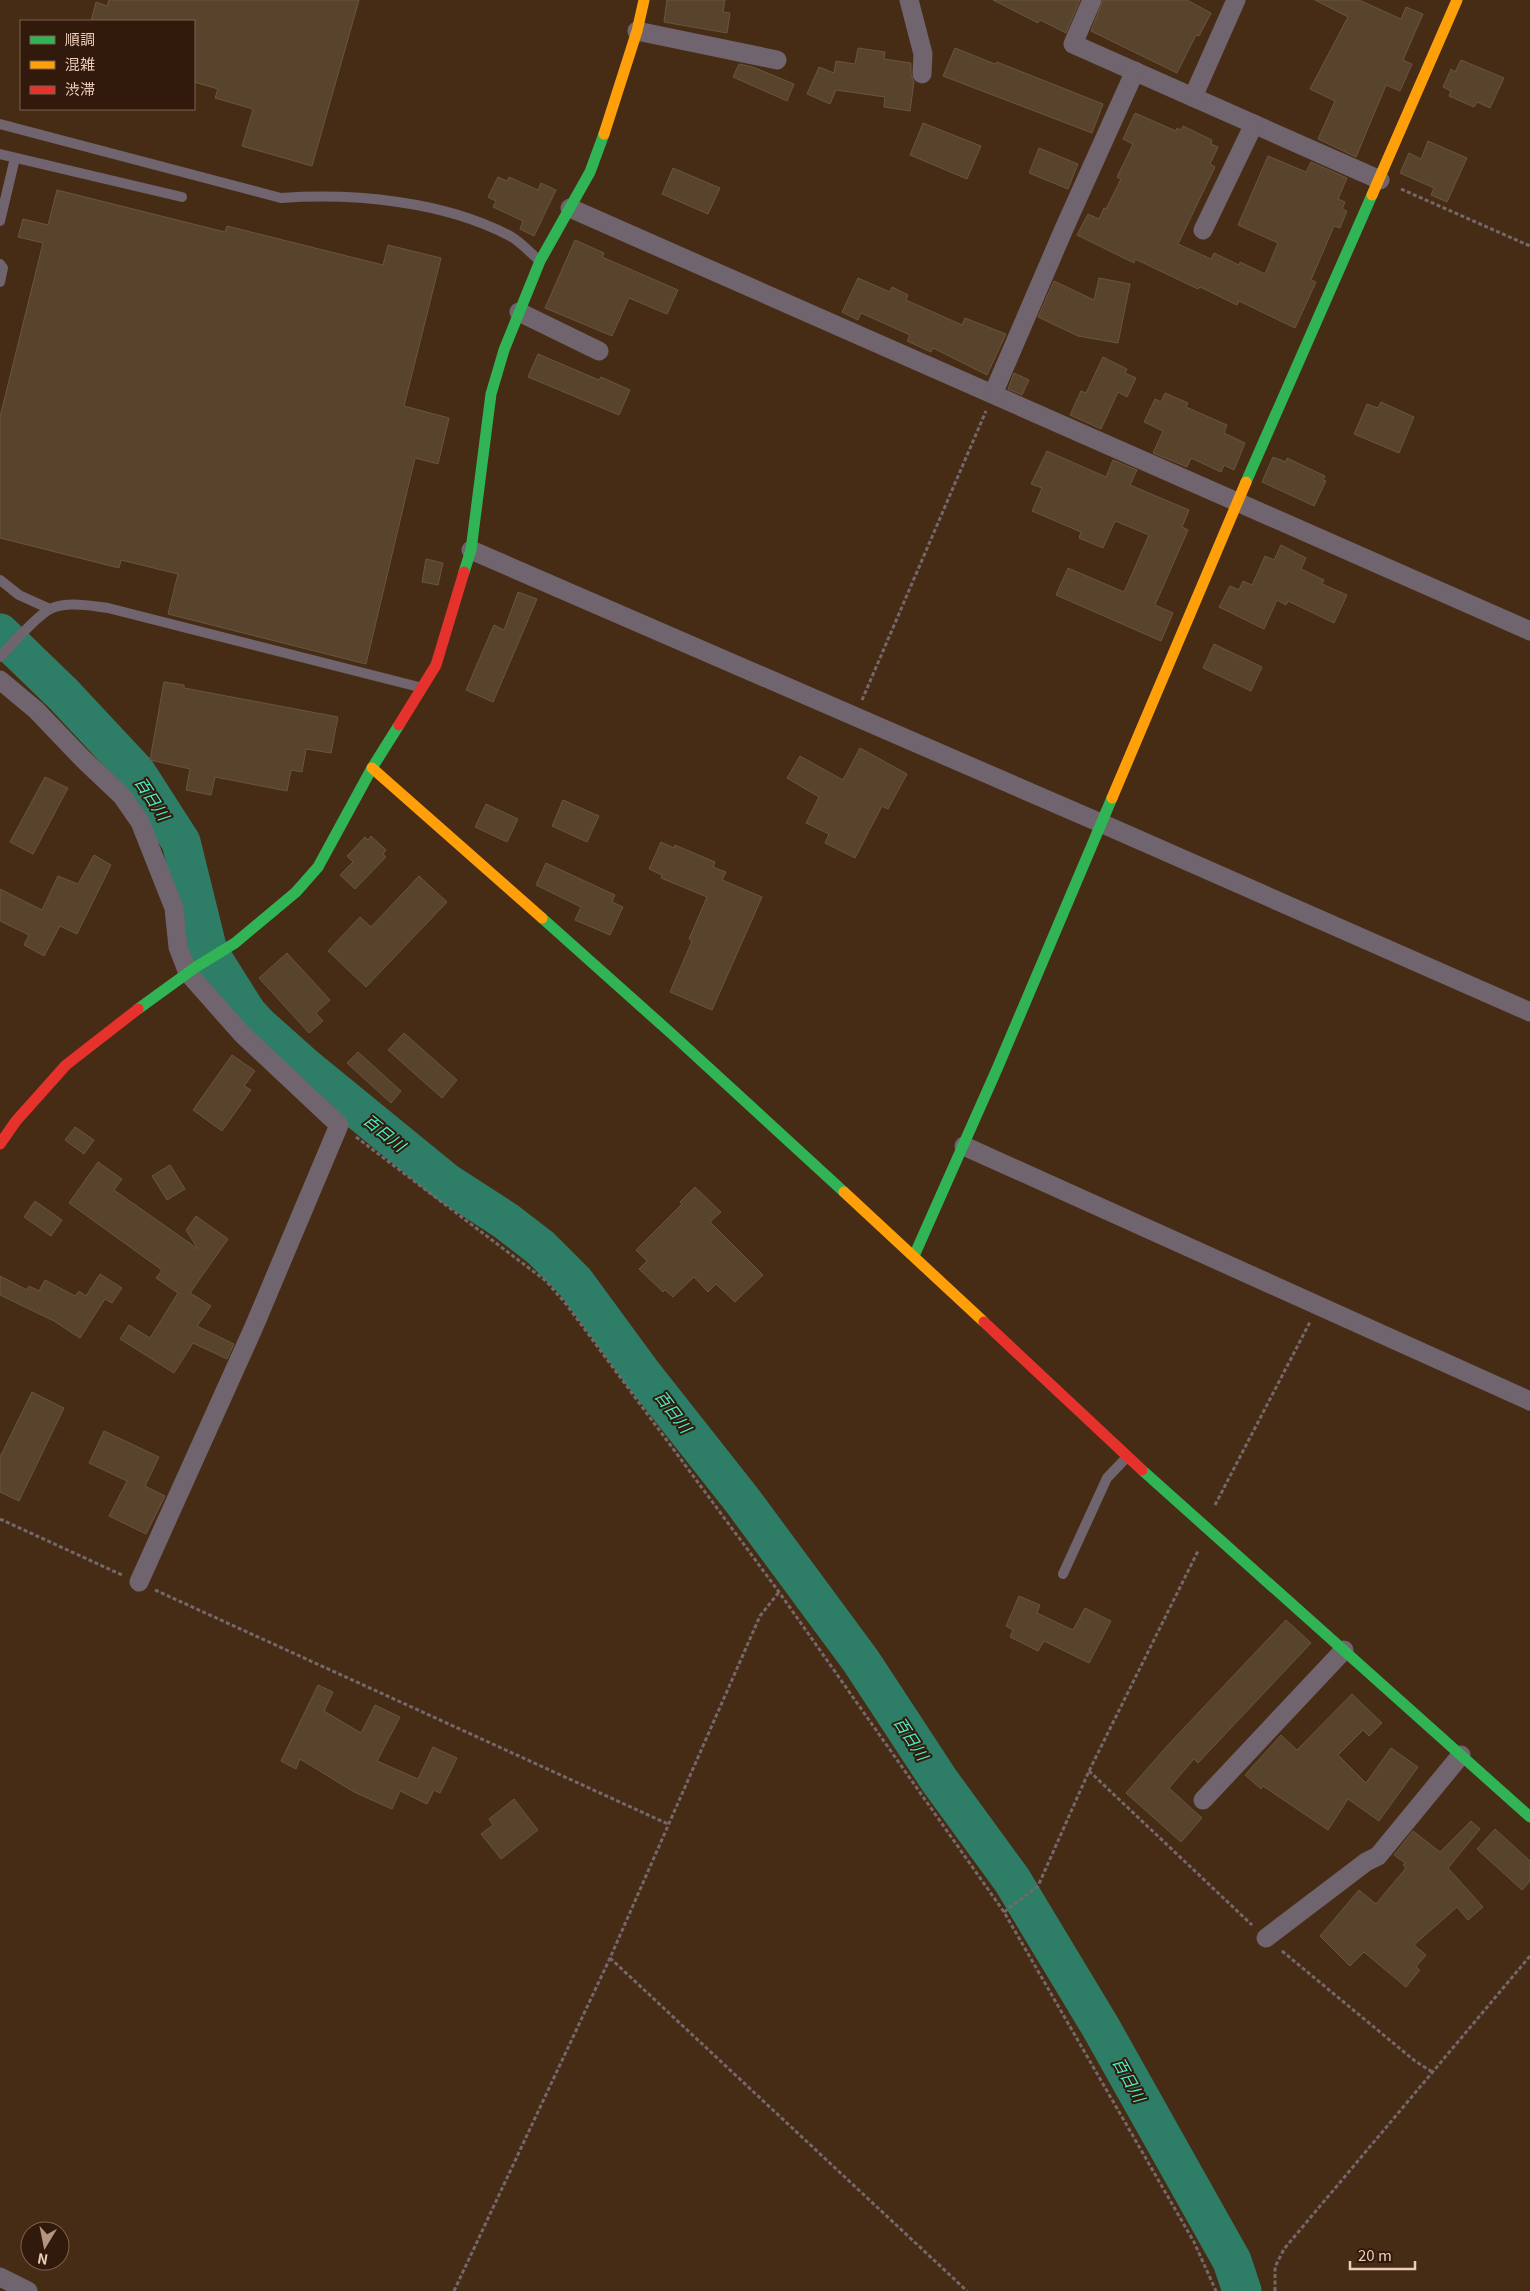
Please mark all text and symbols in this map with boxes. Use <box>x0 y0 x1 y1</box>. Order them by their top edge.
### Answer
legend <box>20 20 195 110</box>
text: 順調 <box>65 28 95 49</box>
text: 混雑 <box>65 53 95 74</box>
text: 渋滞 <box>65 78 95 99</box>
water label: 百日川 <box>130 771 177 826</box>
water label: 百日川 <box>359 1108 413 1158</box>
water label: 百日川 <box>650 1385 699 1439</box>
water label: 百日川 <box>889 1711 936 1766</box>
water label: 百日川 <box>1108 2052 1153 2108</box>
north arrow <box>20 2221 70 2271</box>
scale bar <box>1350 2238 1415 2270</box>
text: 20 m <box>1358 2244 1392 2265</box>
text: N <box>36 2249 49 2271</box>

